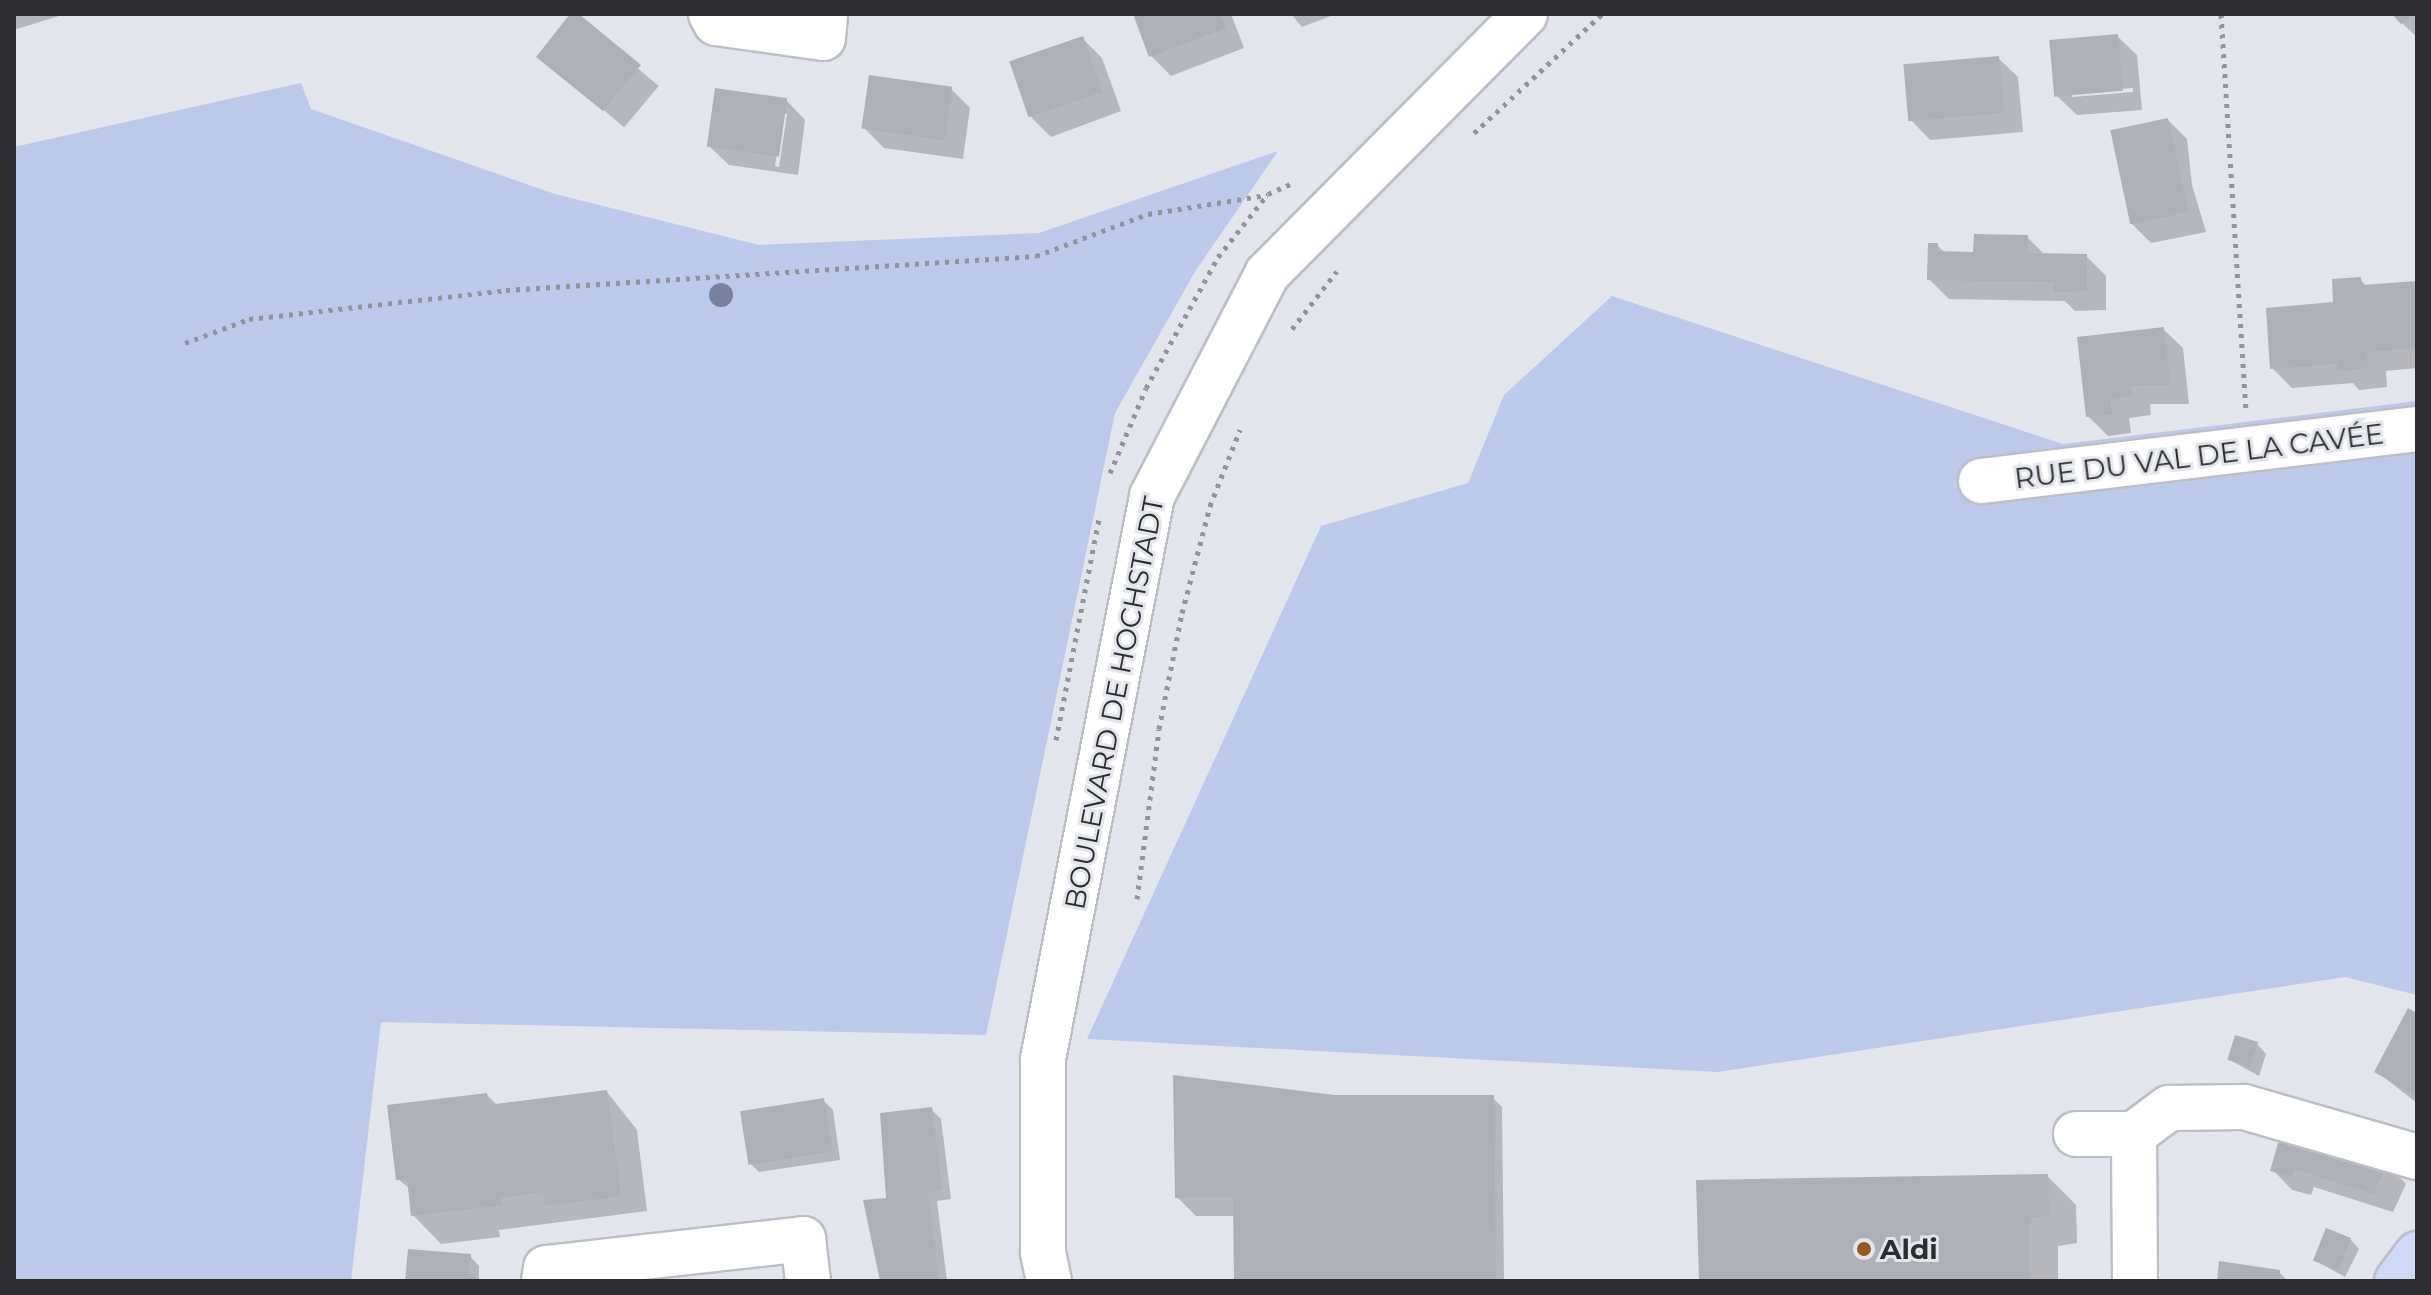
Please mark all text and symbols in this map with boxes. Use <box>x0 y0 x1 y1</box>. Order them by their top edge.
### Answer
street label: RUE DU VAL DE LA CAVÉE <box>2013 417 2385 495</box>
street label: BOULEVARD DE HOCHSTADT <box>1057 494 1171 912</box>
place label: Aldi <box>1880 1232 1938 1266</box>
marker: Aldi <box>1855 1240 1873 1258</box>

